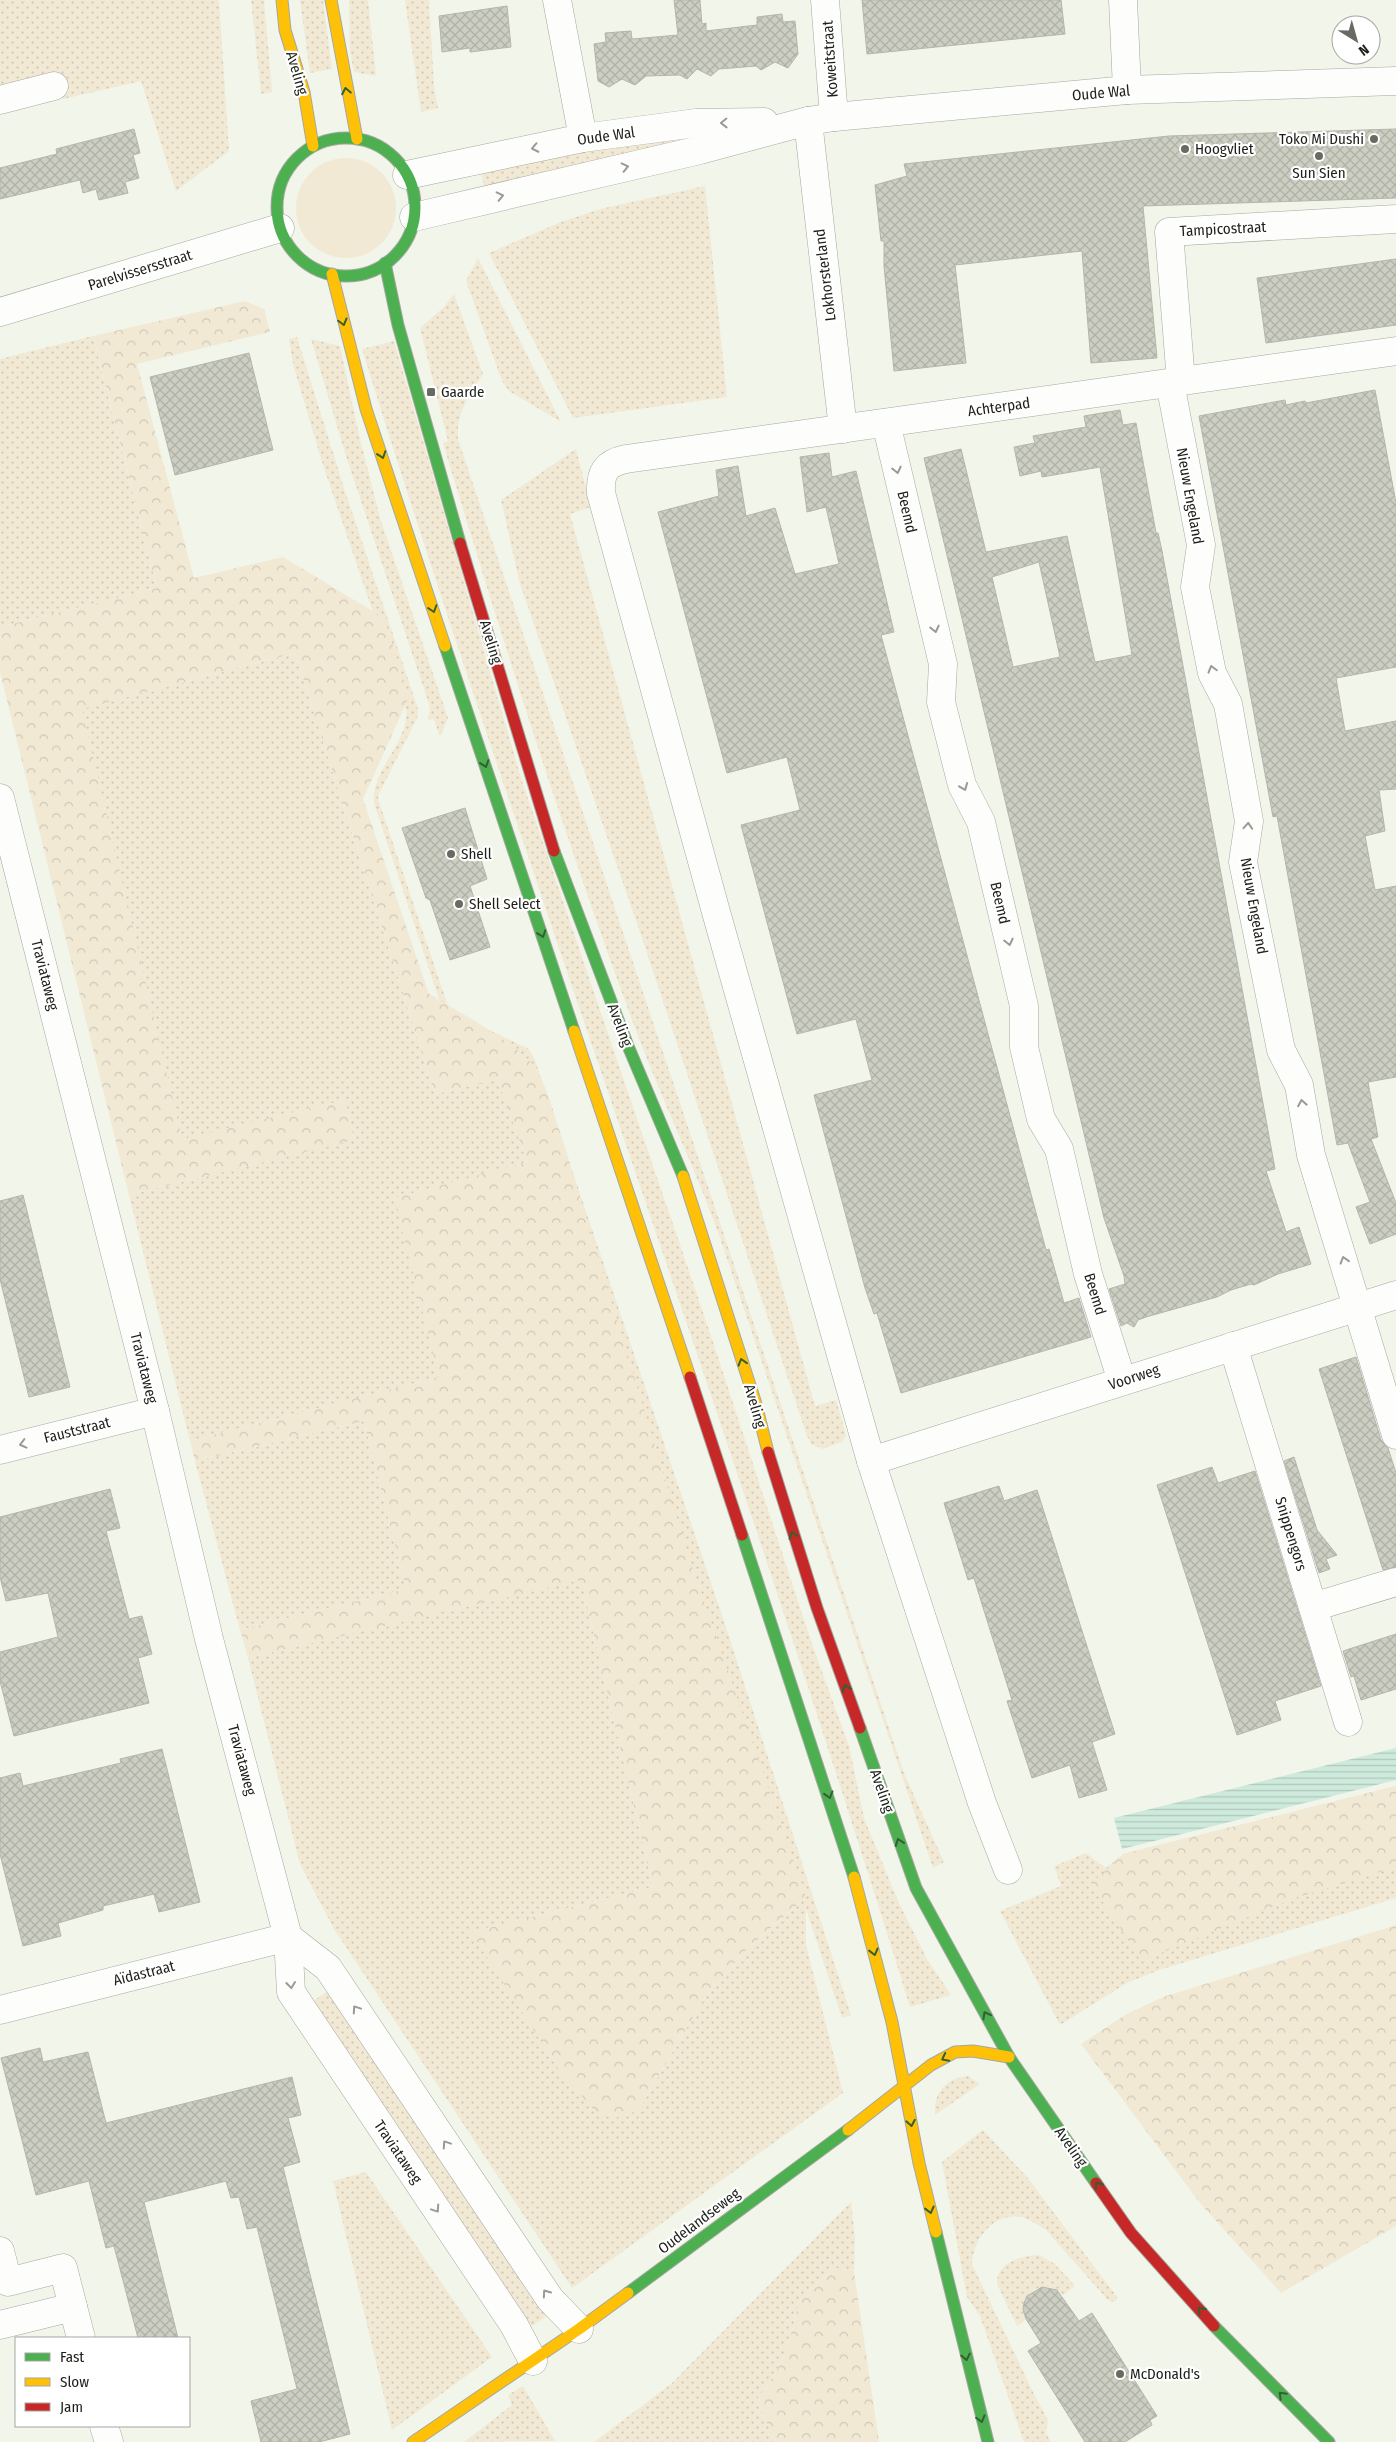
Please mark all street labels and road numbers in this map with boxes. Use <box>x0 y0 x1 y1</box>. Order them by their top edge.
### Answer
street label: Koweitstraat <box>818 20 842 98</box>
street label: Aveling <box>282 49 312 97</box>
street label: Oude Wal <box>1071 81 1131 105</box>
street label: Oude Wal <box>576 123 636 149</box>
street label: Tampicostraat <box>1179 218 1267 240</box>
street label: Lokhorsterland <box>810 228 840 322</box>
street label: Parelvissersstraat <box>86 246 194 294</box>
street label: Achterpad <box>967 394 1031 420</box>
street label: Nieuw Engeland <box>1173 446 1207 546</box>
street label: Beemd <box>893 489 921 535</box>
street label: Aveling <box>476 618 506 666</box>
street label: Nieuw Engeland <box>1237 856 1271 956</box>
street label: Beemd <box>986 880 1014 926</box>
street label: Traviataweg <box>27 938 63 1012</box>
street label: Aveling <box>604 1001 636 1049</box>
street label: Beemd <box>1080 1271 1110 1317</box>
street label: Traviataweg <box>126 1331 162 1405</box>
street label: Voorweg <box>1106 1360 1162 1394</box>
street label: Aveling <box>740 1382 770 1430</box>
street label: Fauststraat <box>42 1413 112 1447</box>
street label: Snippengors <box>1271 1495 1311 1573</box>
street label: Traviataweg <box>224 1723 260 1797</box>
street label: Aveling <box>866 1767 898 1815</box>
street label: Aïdastraat <box>111 1957 177 1989</box>
street label: Traviataweg <box>370 2117 426 2187</box>
street label: Aveling <box>1051 2124 1091 2170</box>
street label: Oudelandseweg <box>654 2184 744 2258</box>

